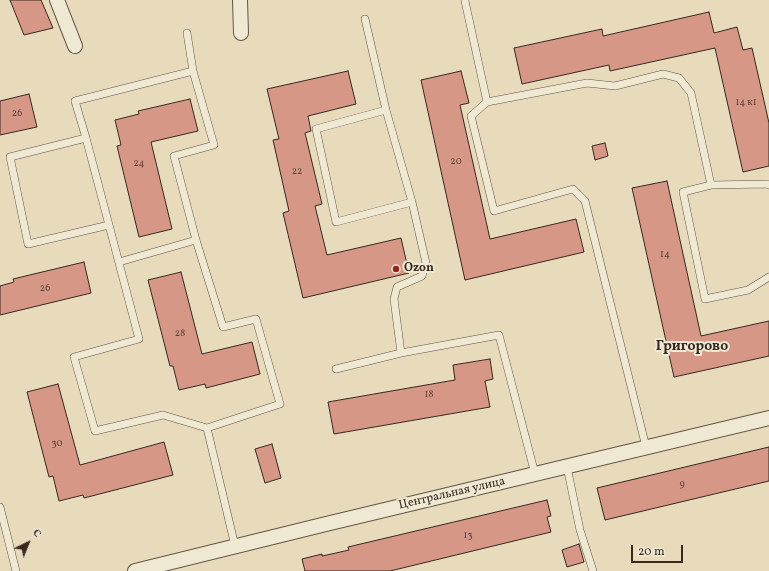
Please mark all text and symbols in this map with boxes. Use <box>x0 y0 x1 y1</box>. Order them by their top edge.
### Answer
house number: 14 к1 <box>735 97 757 109</box>
house number: 26 <box>12 108 22 120</box>
house number: 20 <box>450 156 462 168</box>
house number: 24 <box>133 158 145 170</box>
house number: 22 <box>292 166 302 178</box>
house number: 14 <box>660 249 670 261</box>
place label: Ozon <box>404 262 434 276</box>
marker: Ozon <box>391 264 401 274</box>
house number: 26 <box>40 283 50 295</box>
house number: 28 <box>175 328 185 340</box>
district label: Григорово <box>656 339 728 355</box>
house number: 18 <box>425 389 433 401</box>
house number: 30 <box>52 438 62 450</box>
street label: Центральная улица <box>397 475 507 513</box>
house number: 9 <box>679 479 685 491</box>
north arrow <box>8 523 48 563</box>
text: С <box>29 526 44 542</box>
house number: 13 <box>463 530 473 542</box>
scale bar <box>633 537 685 563</box>
text: 20 m <box>638 544 665 560</box>

